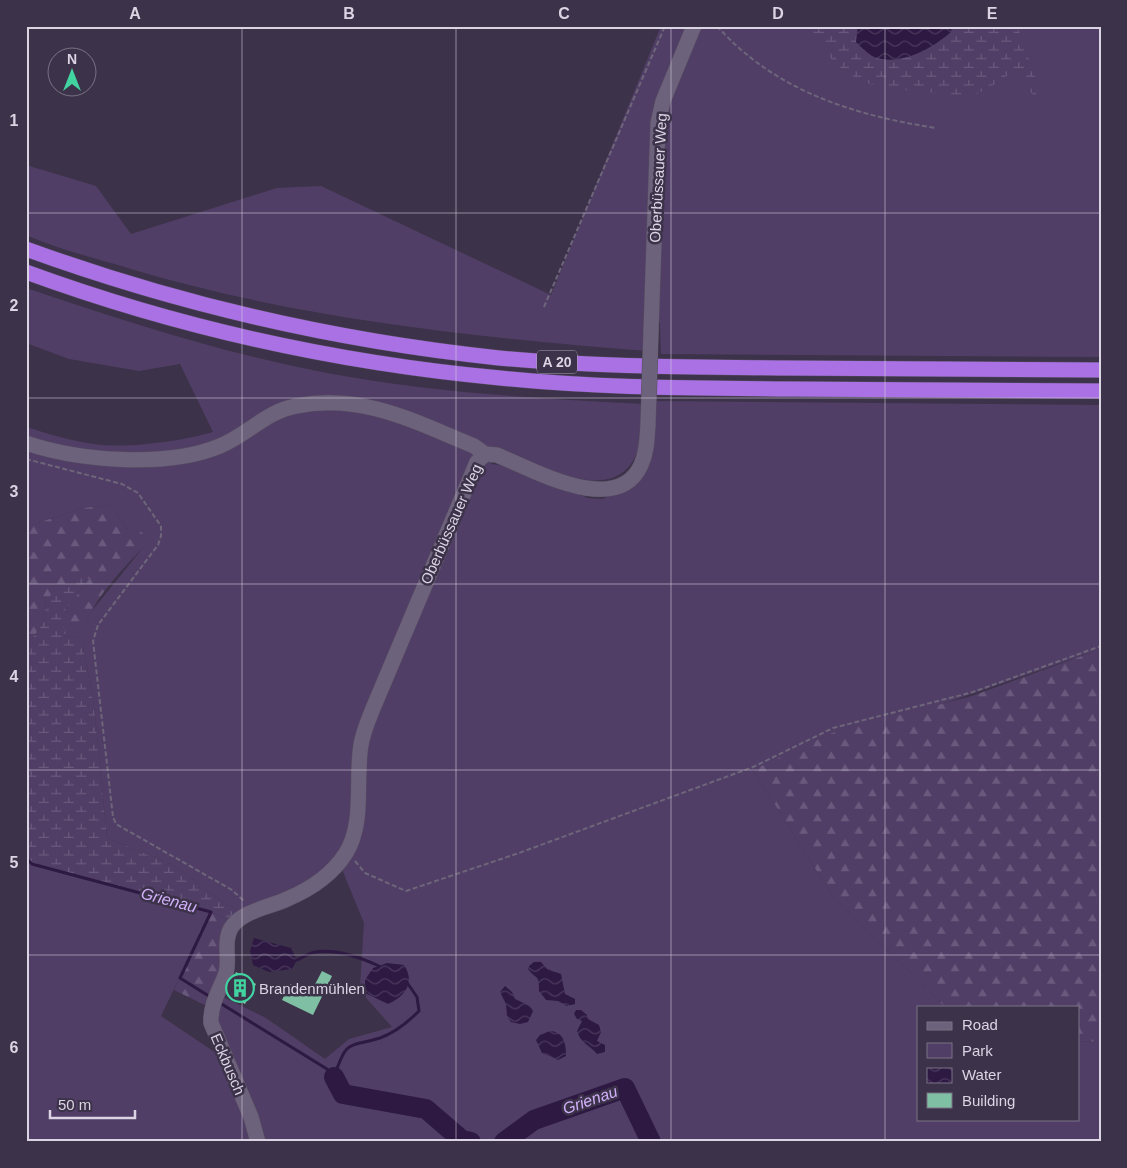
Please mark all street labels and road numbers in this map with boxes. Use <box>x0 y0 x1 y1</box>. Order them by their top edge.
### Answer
street label: Oberbüssauer Weg <box>646 113 670 243</box>
road number: A 20 <box>537 351 577 374</box>
street label: Oberbüssauer Weg <box>417 461 485 587</box>
street label: Eckbusch <box>207 1031 249 1097</box>

